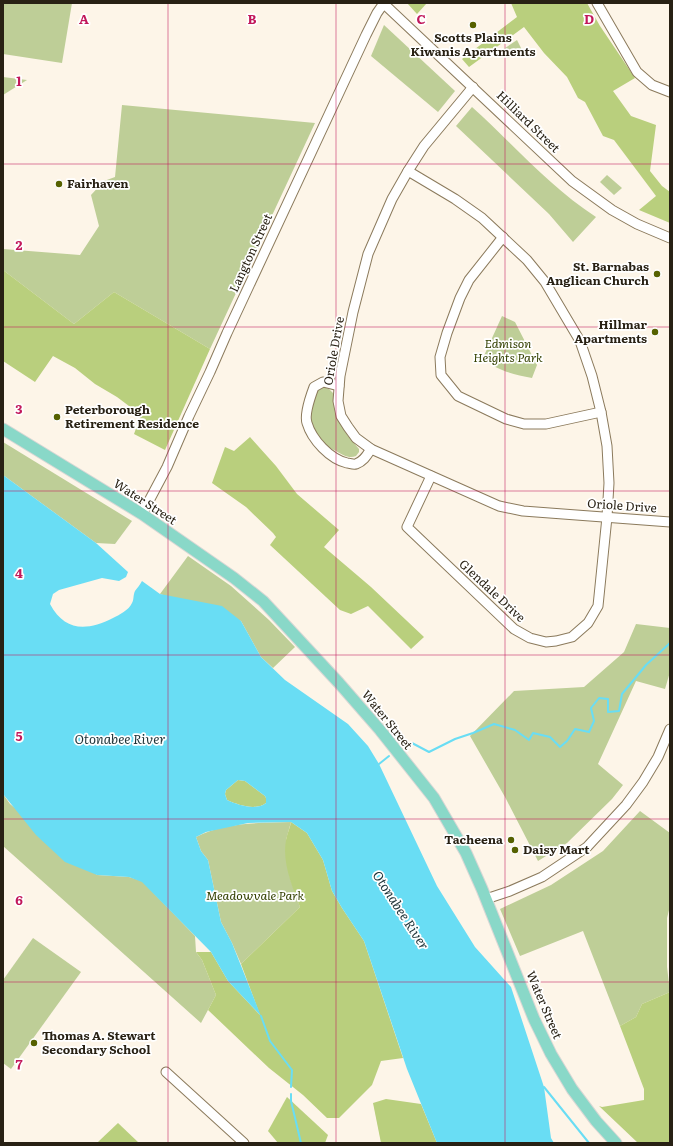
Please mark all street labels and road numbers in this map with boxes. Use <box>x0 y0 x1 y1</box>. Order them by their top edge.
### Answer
street label: Hilliard Street <box>493 86 565 156</box>
street label: Langton Street <box>224 210 276 295</box>
street label: Oriole Drive <box>318 315 348 387</box>
street label: Water Street <box>110 474 181 528</box>
street label: Oriole Drive <box>587 494 657 516</box>
street label: Glendale Drive <box>456 555 530 626</box>
street label: Water Street <box>358 686 418 753</box>
street label: Water Street <box>523 968 567 1042</box>

